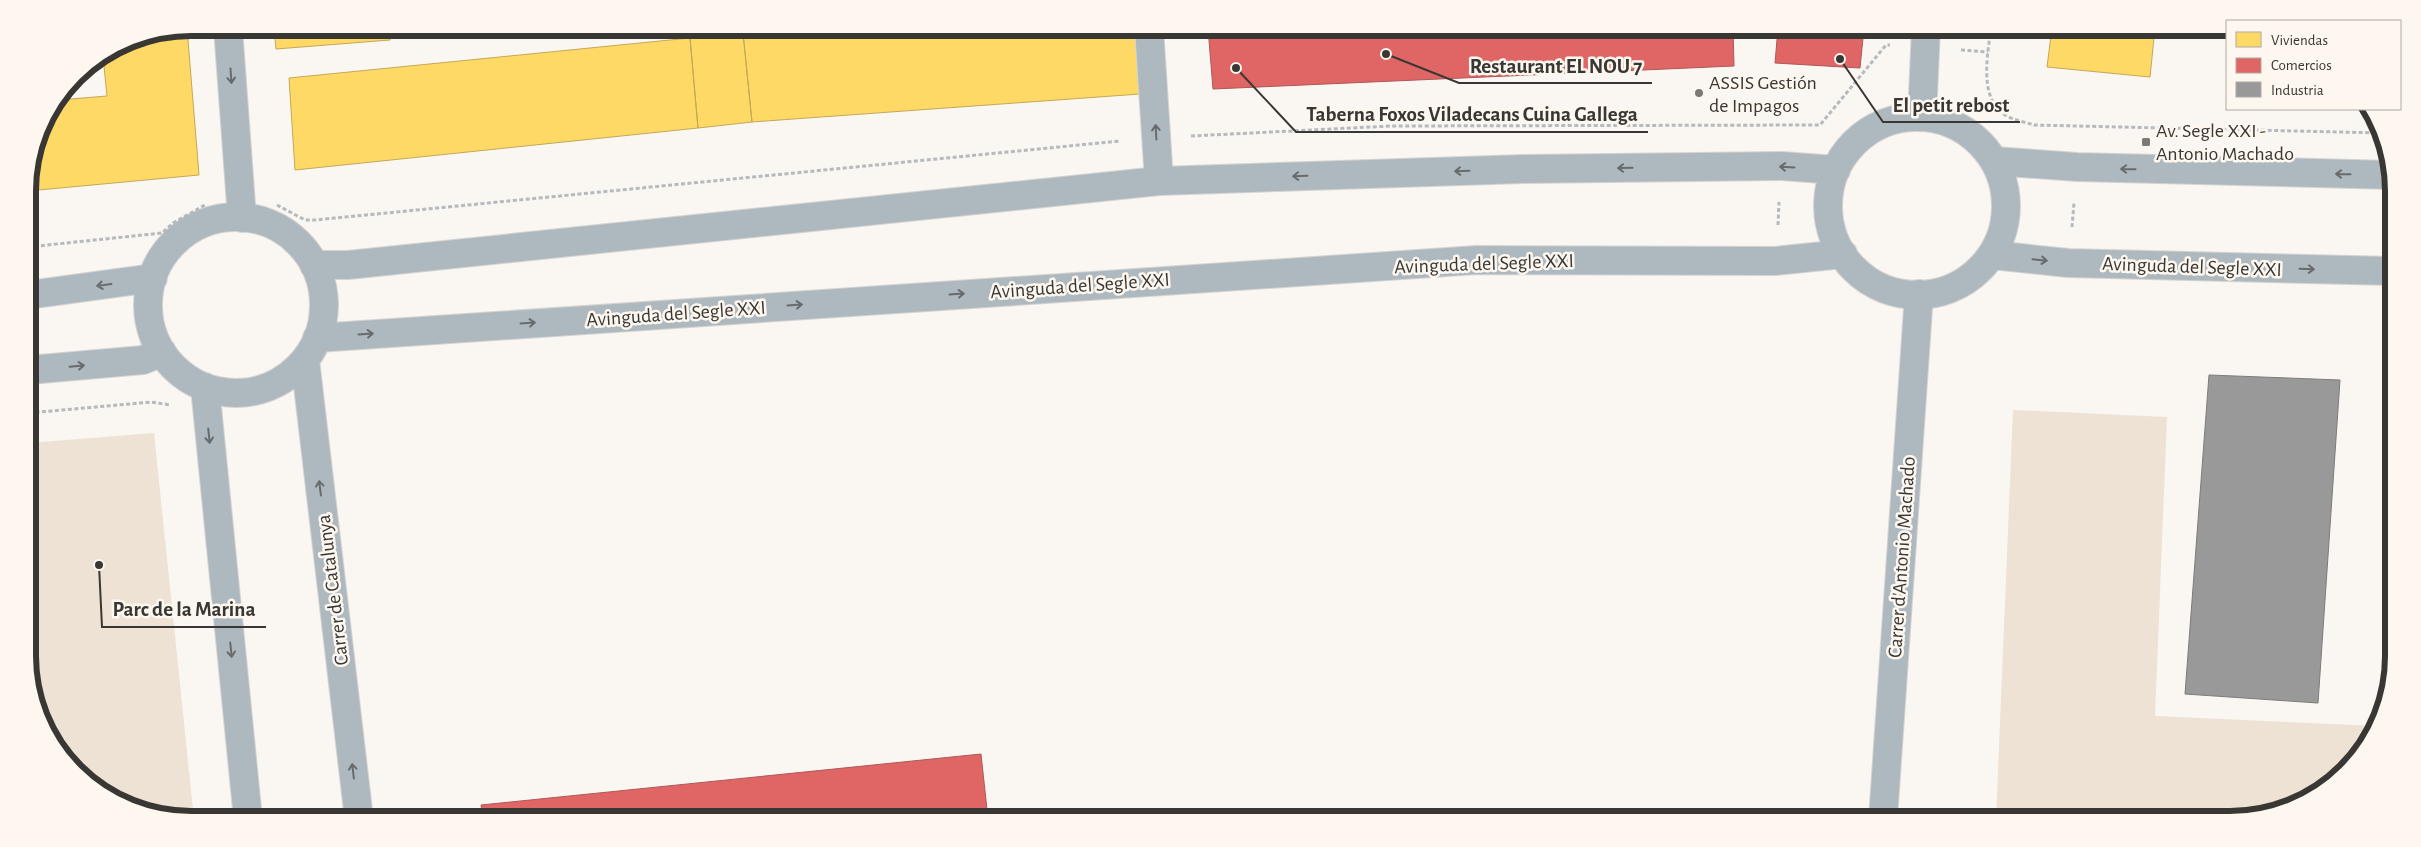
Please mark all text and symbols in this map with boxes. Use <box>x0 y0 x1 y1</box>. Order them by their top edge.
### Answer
legend <box>2226 20 2401 110</box>
text: Viviendas <box>2271 33 2328 48</box>
callout: Restaurant EL NOU 7 <box>1459 47 1652 83</box>
text: Restaurant EL NOU 7 <box>1470 56 1642 77</box>
text: Comercios <box>2271 58 2332 73</box>
one-way arrow <box>227 68 236 84</box>
place label: ASSIS Gestión de Impagos <box>1709 73 1817 116</box>
text: Industria <box>2271 83 2324 98</box>
callout: El petit rebost <box>1883 86 2020 122</box>
marker: ASSIS Gestión de Impagos <box>1693 87 1705 99</box>
text: El petit rebost <box>1893 95 2009 116</box>
callout: Taberna Foxos Viladecans Cuina Gallega <box>1296 96 1648 132</box>
text: Taberna Foxos Viladecans Cuina Gallega <box>1306 104 1638 125</box>
place label: Av. Segle XXI - Antonio Machado <box>2156 121 2294 164</box>
one-way arrow <box>1151 125 1161 141</box>
marker: Av. Segle XXI - Antonio Machado <box>2140 136 2152 148</box>
one-way arrow <box>1780 162 1796 171</box>
one-way arrow <box>1617 163 1634 173</box>
one-way arrow <box>2121 164 2137 173</box>
one-way arrow <box>1455 166 1471 176</box>
one-way arrow <box>2336 169 2352 178</box>
one-way arrow <box>1292 172 1308 181</box>
street label: Avinguda del Segle XXI <box>1394 251 1574 277</box>
street label: Avinguda del Segle XXI <box>2102 254 2282 280</box>
one-way arrow <box>2032 255 2048 265</box>
one-way arrow <box>2299 264 2315 274</box>
street label: Avinguda del Segle XXI <box>990 270 1170 302</box>
one-way arrow <box>97 280 113 290</box>
one-way arrow <box>949 289 965 298</box>
street label: Avinguda del Segle XXI <box>586 298 766 330</box>
one-way arrow <box>786 300 802 309</box>
one-way arrow <box>520 319 536 328</box>
one-way arrow <box>357 330 373 339</box>
one-way arrow <box>69 361 85 371</box>
one-way arrow <box>204 427 214 443</box>
street label: Carrer d'Antonio Machado <box>1885 456 1919 658</box>
one-way arrow <box>315 480 325 496</box>
street label: Carrer de Catalunya <box>314 513 352 666</box>
callout: Parc de la Marina <box>102 591 266 627</box>
text: Parc de la Marina <box>112 599 256 620</box>
one-way arrow <box>226 641 236 657</box>
one-way arrow <box>348 763 358 779</box>

